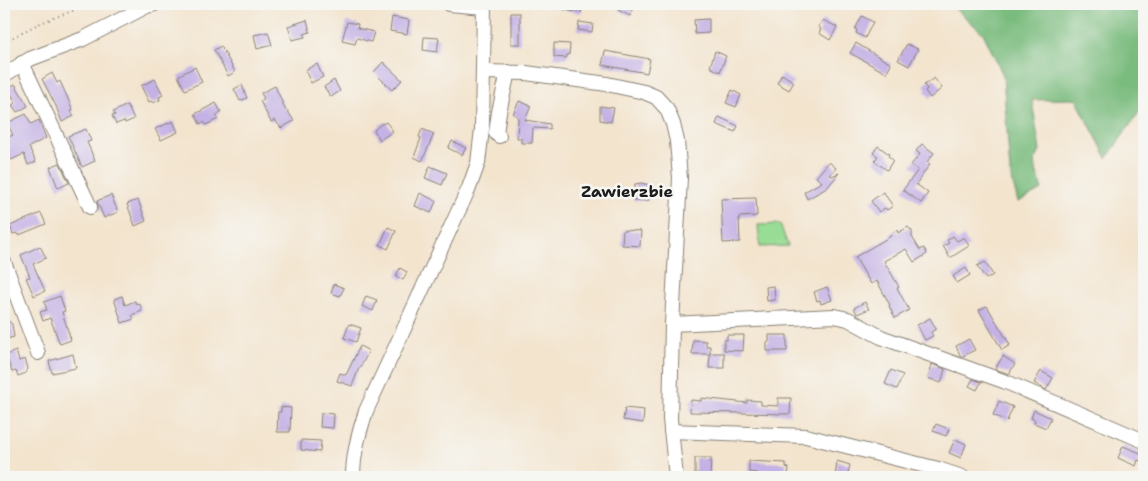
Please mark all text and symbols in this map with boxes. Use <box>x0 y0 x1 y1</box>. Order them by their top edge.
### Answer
district label: Zawierzbie <box>581 181 673 202</box>

